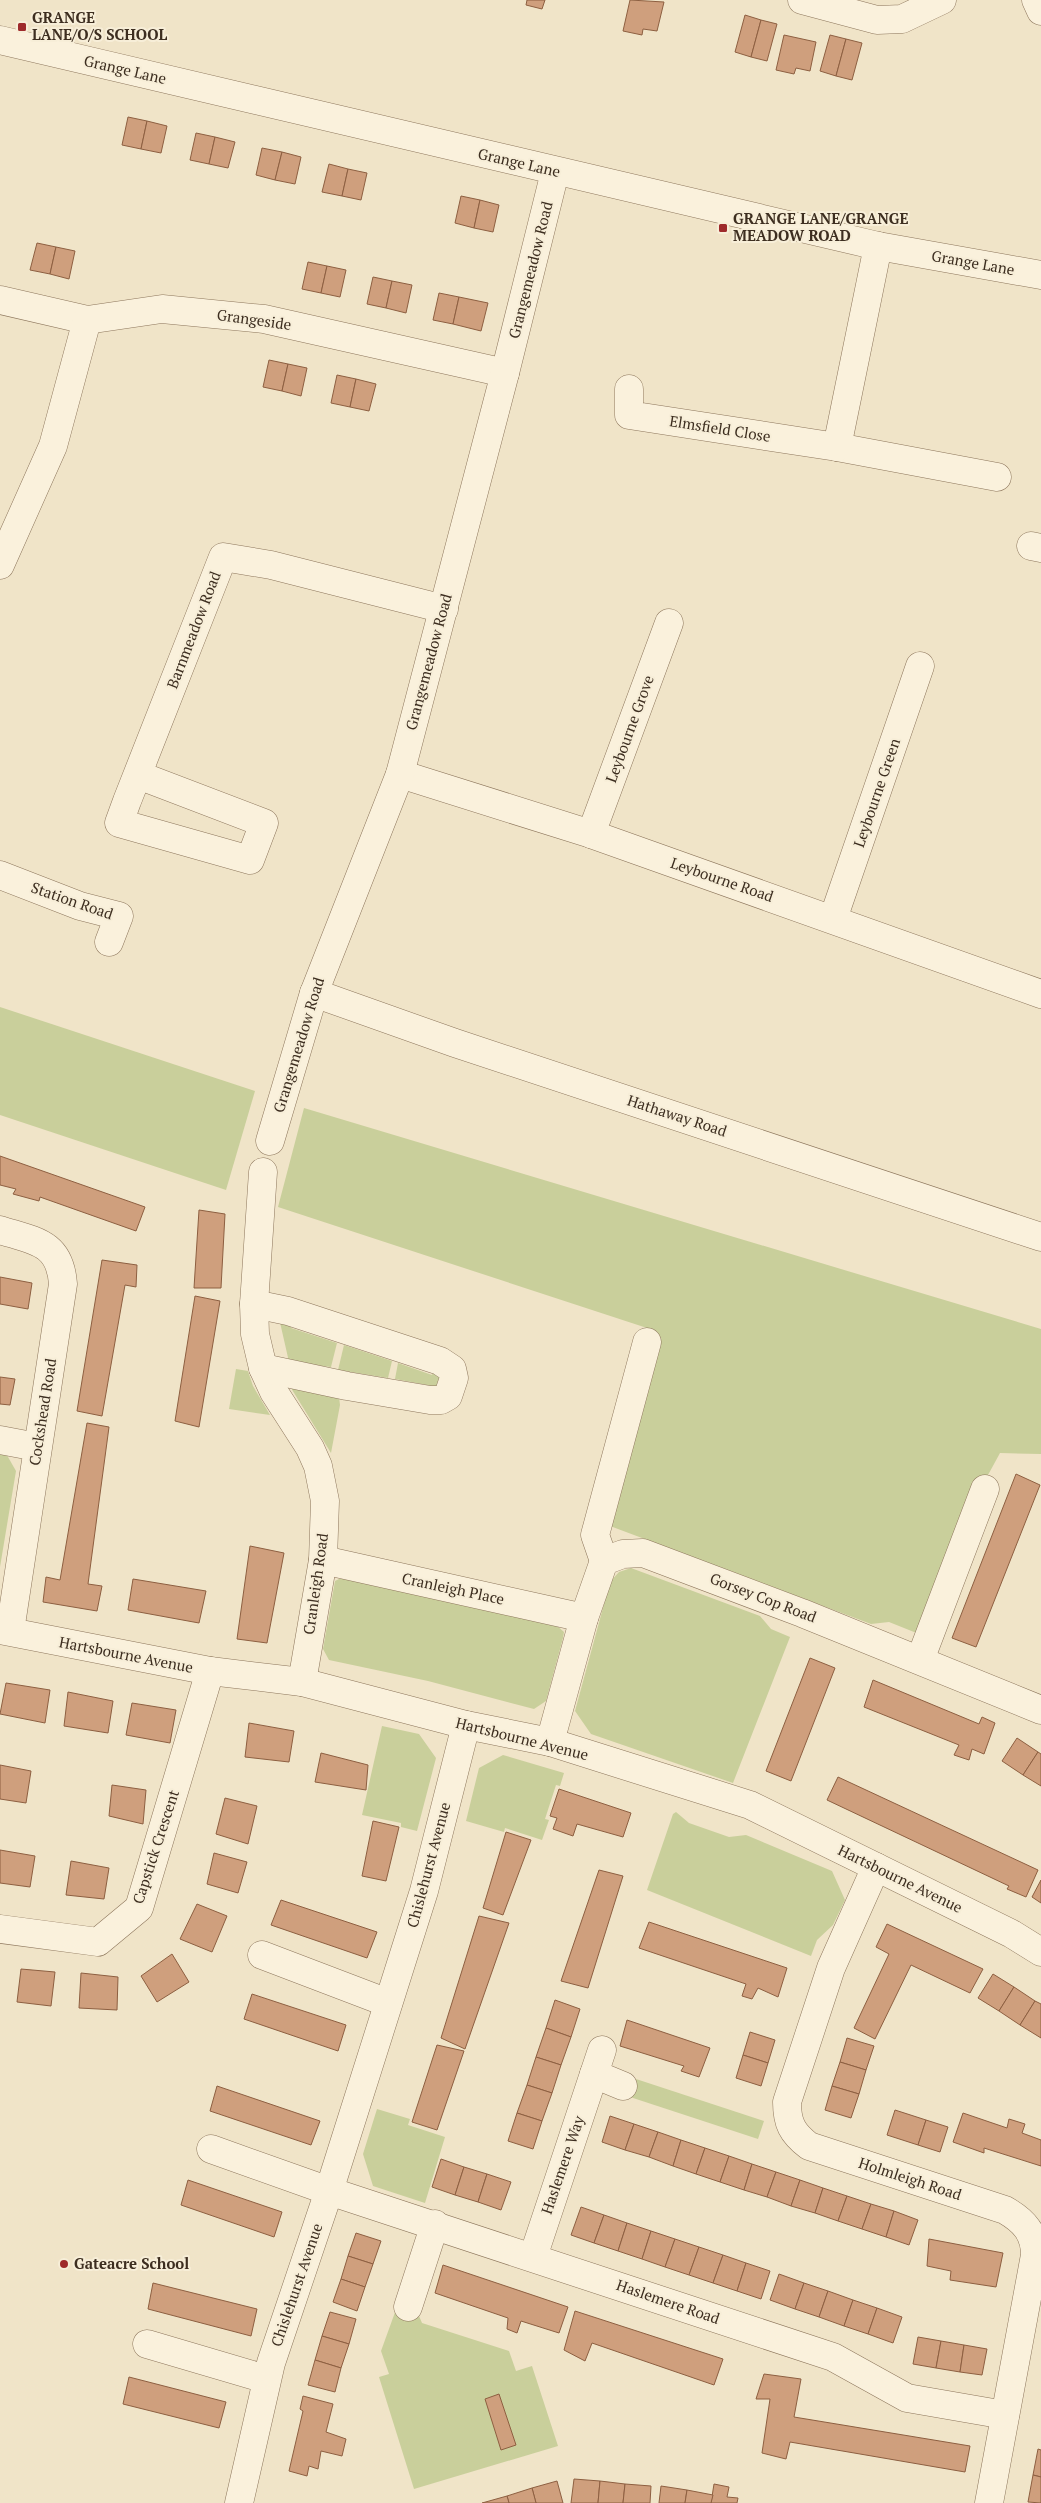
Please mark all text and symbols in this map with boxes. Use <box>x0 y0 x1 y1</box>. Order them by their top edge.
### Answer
place label: GRANGE LANE/O/S SCHOOL <box>32 7 167 44</box>
marker: GRANGE LANE/O/S SCHOOL <box>16 21 28 33</box>
street label: Grange Lane <box>82 50 168 88</box>
street label: Grange Lane <box>476 143 562 181</box>
street label: Grangemeadow Road <box>503 199 557 340</box>
place label: GRANGE LANE/GRANGE MEADOW ROAD <box>733 208 909 245</box>
marker: GRANGE LANE/GRANGE MEADOW ROAD <box>717 222 729 234</box>
street label: Grange Lane <box>930 245 1016 279</box>
street label: Grangeside <box>216 304 293 334</box>
street label: Elmsfield Close <box>668 410 772 446</box>
street label: Barnmeadow Road <box>162 568 225 691</box>
street label: Grangemeadow Road <box>400 591 456 732</box>
street label: Leybourne Grove <box>600 672 658 785</box>
street label: Leybourne Green <box>848 735 904 850</box>
street label: Leybourne Road <box>668 852 776 906</box>
street label: Station Road <box>29 877 116 923</box>
street label: Grangemeadow Road <box>268 975 328 1115</box>
street label: Hathaway Road <box>625 1090 730 1141</box>
street label: Cockshead Road <box>24 1357 60 1467</box>
street label: Cranleigh Road <box>298 1532 332 1636</box>
street label: Cranleigh Place <box>400 1567 506 1609</box>
street label: Gorsey Cop Road <box>707 1568 819 1627</box>
street label: Hartsbourne Avenue <box>57 1631 195 1677</box>
street label: Hartsbourne Avenue <box>454 1712 591 1764</box>
street label: Capstick Crescent <box>127 1787 183 1906</box>
street label: Chislehurst Avenue <box>402 1800 454 1930</box>
street label: Hartsbourne Avenue <box>835 1839 966 1917</box>
street label: Haslemere Way <box>536 2112 588 2216</box>
street label: Holmleigh Road <box>856 2152 964 2204</box>
street label: Chislehurst Avenue <box>266 2220 327 2349</box>
place label: Gateacre School <box>74 2253 189 2273</box>
marker: Gateacre School <box>58 2258 70 2270</box>
street label: Haslemere Road <box>614 2274 723 2328</box>

